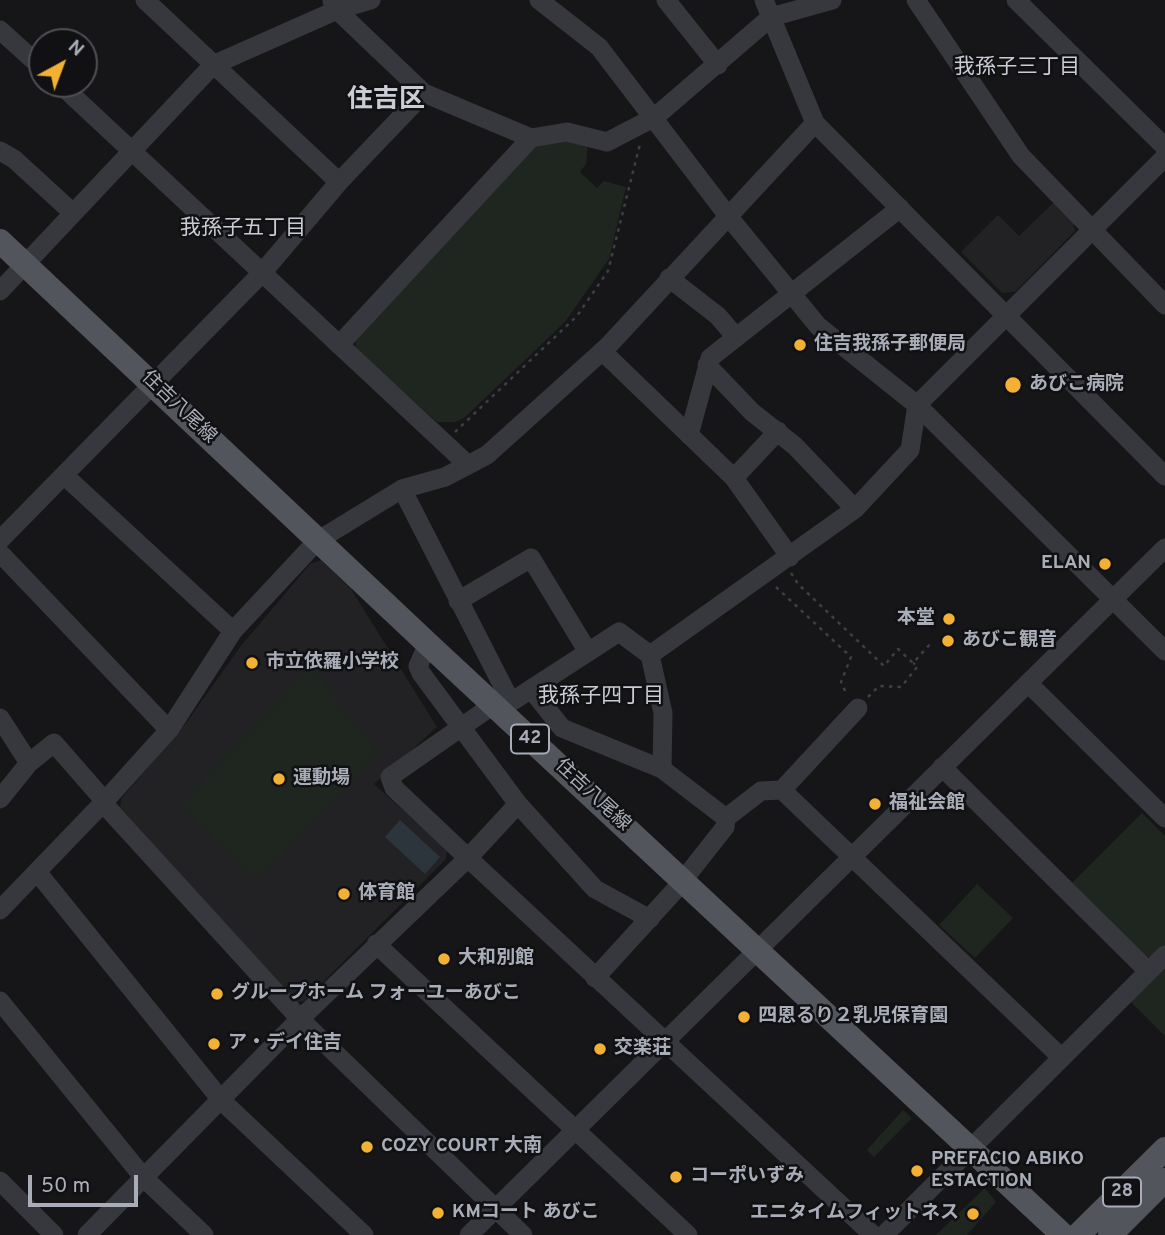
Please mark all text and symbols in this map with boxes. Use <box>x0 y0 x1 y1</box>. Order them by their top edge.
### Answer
north arrow <box>28 28 98 98</box>
text: N <box>62 35 88 62</box>
district label: 我孫子三丁目 <box>954 56 1080 82</box>
district label: 住吉区 <box>347 86 425 118</box>
district label: 我孫子五丁目 <box>180 217 306 243</box>
place label: 住吉我孫子郵便局 <box>814 334 966 356</box>
marker: 住吉我孫子郵便局 <box>792 337 808 353</box>
street label: 住吉八尾線 <box>136 367 220 449</box>
place label: あびこ病院 <box>1029 374 1124 396</box>
marker: あびこ病院 <box>1003 375 1023 395</box>
place label: ELAN <box>1041 553 1091 575</box>
marker: ELAN <box>1097 556 1113 572</box>
place label: 本堂 <box>897 608 935 630</box>
marker: 本堂 <box>941 611 957 627</box>
place label: あびこ観音 <box>962 630 1057 652</box>
marker: あびこ観音 <box>940 633 956 649</box>
place label: 市立依羅小学校 <box>266 652 399 674</box>
marker: 市立依羅小学校 <box>244 655 260 671</box>
district label: 我孫子四丁目 <box>538 685 664 711</box>
road number: 42 <box>511 724 549 754</box>
street label: 住吉八尾線 <box>549 755 635 837</box>
place label: 運動場 <box>293 768 350 790</box>
marker: 運動場 <box>271 771 287 787</box>
place label: 福祉会館 <box>889 793 965 815</box>
marker: 福祉会館 <box>867 796 883 812</box>
place label: 体育館 <box>358 883 415 905</box>
marker: 体育館 <box>336 886 352 902</box>
place label: 大和別館 <box>458 948 534 970</box>
marker: 大和別館 <box>436 951 452 967</box>
place label: グループホーム フォーユーあびこ <box>231 983 521 1005</box>
marker: グループホーム フォーユーあびこ <box>209 986 225 1002</box>
place label: 四恩るり２乳児保育園 <box>758 1006 948 1028</box>
marker: 四恩るり２乳児保育園 <box>736 1009 752 1025</box>
place label: ア・デイ住吉 <box>228 1033 342 1055</box>
marker: ア・デイ住吉 <box>206 1036 222 1052</box>
place label: 交楽荘 <box>614 1038 671 1060</box>
marker: 交楽荘 <box>592 1041 608 1057</box>
place label: COZY COURT 大南 <box>381 1136 542 1158</box>
marker: COZY COURT 大南 <box>359 1139 375 1155</box>
place label: PREFACIO ABIKO ESTACTION <box>931 1149 1084 1193</box>
scale bar <box>32 1162 142 1206</box>
marker: PREFACIO ABIKO ESTACTION <box>909 1163 925 1179</box>
place label: コーポいずみ <box>690 1166 804 1188</box>
marker: コーポいずみ <box>668 1169 684 1185</box>
text: 50 m <box>41 1173 90 1200</box>
road number: 28 <box>1103 1177 1141 1206</box>
place label: KMコート あびこ <box>452 1202 600 1224</box>
place label: エニタイムフィットネス <box>750 1203 959 1225</box>
marker: KMコート あびこ <box>430 1205 446 1221</box>
marker: エニタイムフィットネス <box>965 1206 981 1222</box>

